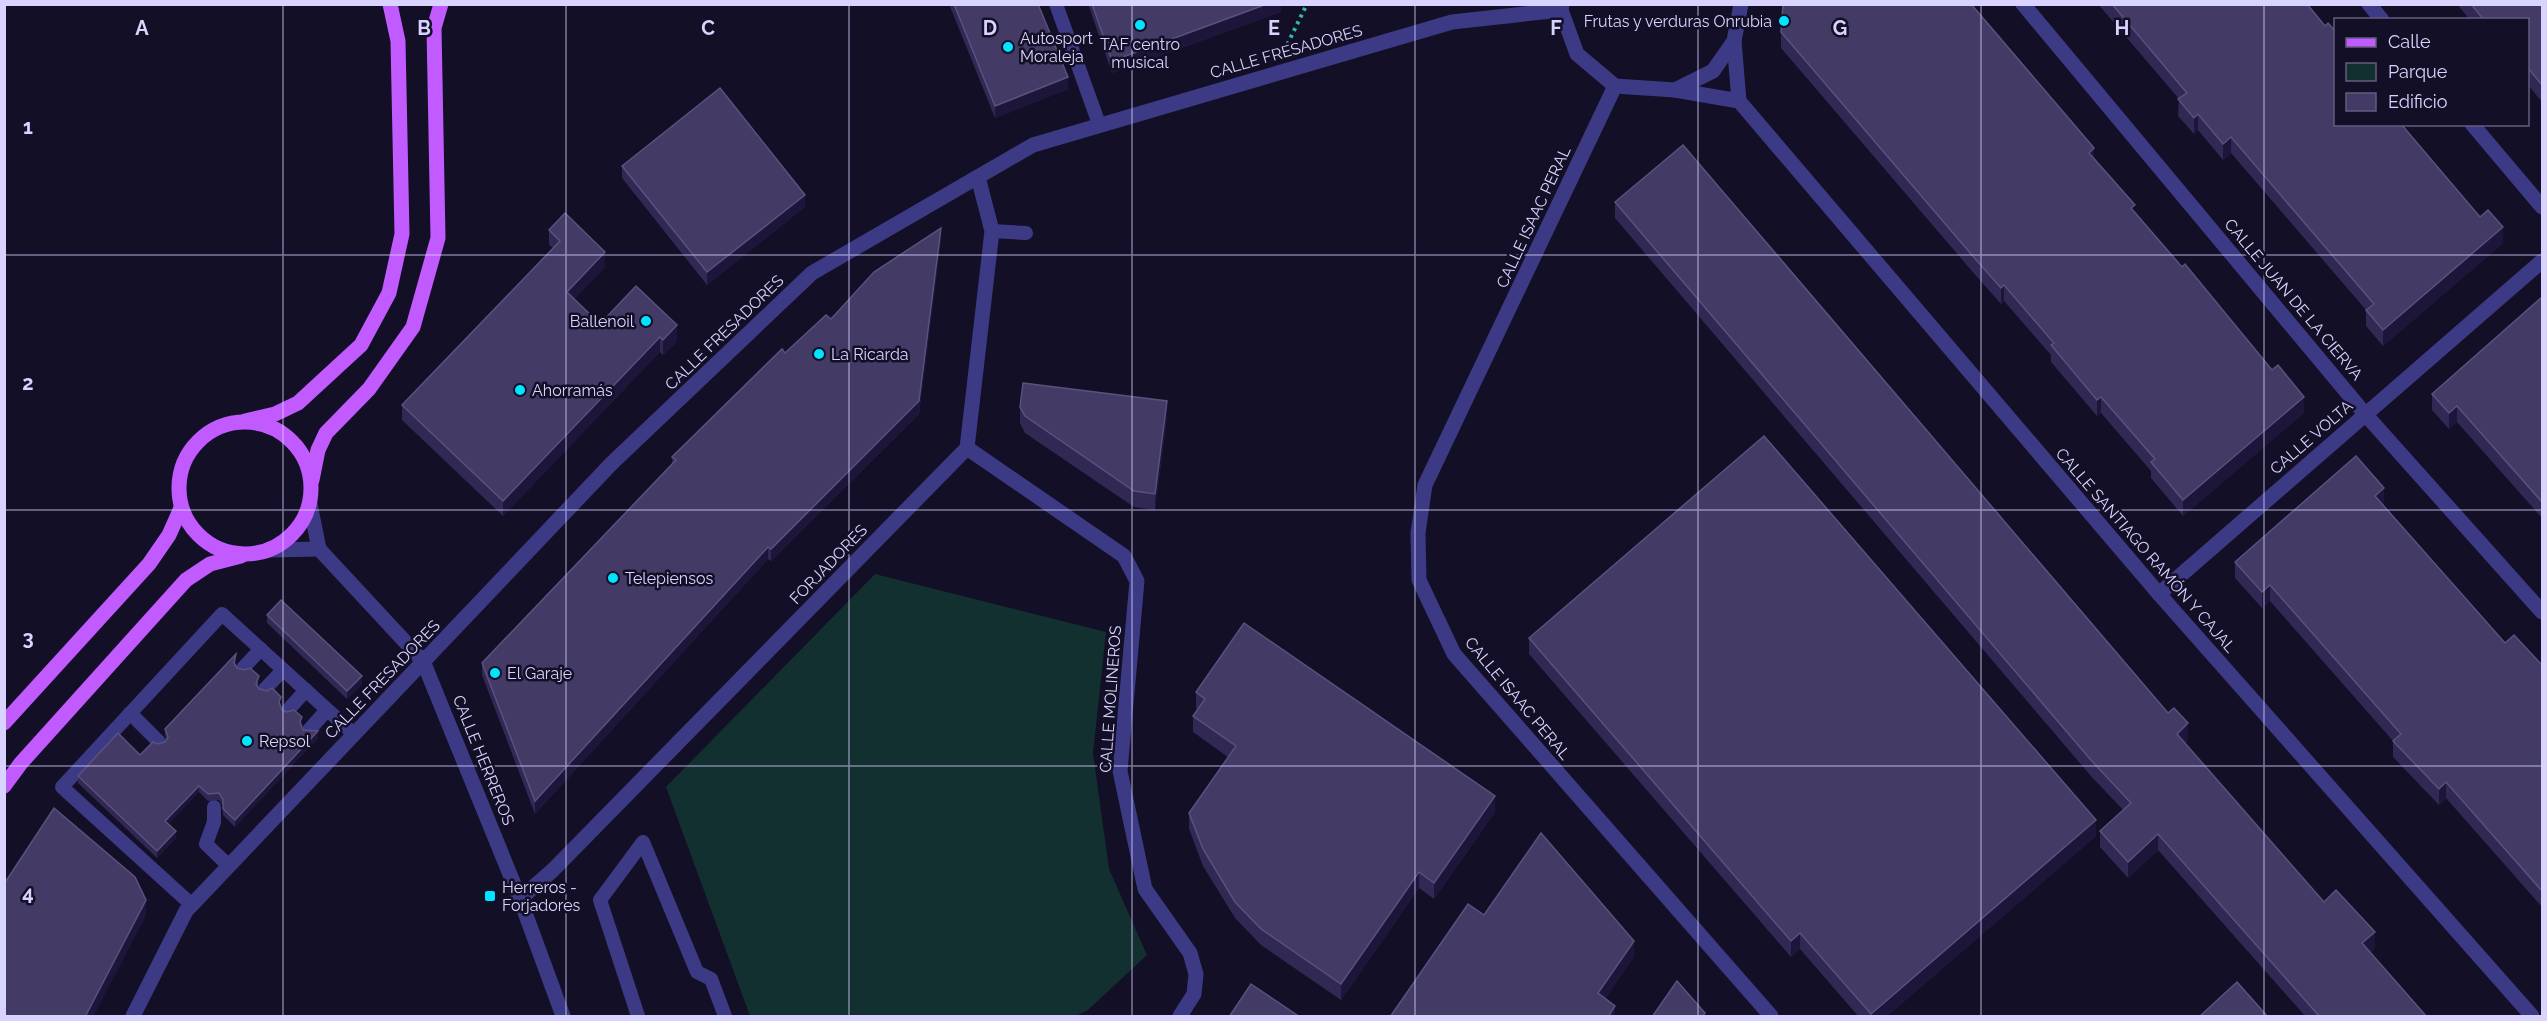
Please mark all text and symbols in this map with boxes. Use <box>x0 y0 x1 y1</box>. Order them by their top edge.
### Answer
place label: Frutas y verduras Onrubia <box>1584 12 1772 31</box>
marker: Frutas y verduras Onrubia <box>1777 14 1791 28</box>
text: A <box>135 16 149 40</box>
text: B <box>417 16 431 40</box>
text: C <box>701 16 715 40</box>
text: D <box>983 16 997 40</box>
text: F <box>1550 16 1562 40</box>
text: G <box>1833 16 1847 40</box>
text: H <box>2115 16 2129 40</box>
marker: TAF centro musical <box>1133 18 1147 32</box>
legend <box>2334 18 2529 126</box>
street label: CALLE FRESADORES <box>1208 20 1364 82</box>
place label: Autosport Moraleja <box>1020 29 1094 66</box>
text: Calle <box>2388 31 2431 52</box>
place label: TAF centro musical <box>1100 35 1180 72</box>
marker: Autosport Moraleja <box>1001 40 1015 54</box>
text: Parque <box>2388 61 2448 82</box>
text: Edificio <box>2388 91 2448 112</box>
text: 1 <box>23 115 33 139</box>
street label: CALLE ISAAC PERAL <box>1492 143 1575 291</box>
street label: CALLE JUAN DE LA CIERVA <box>2221 215 2367 384</box>
street label: CALLE FRESADORES <box>661 271 788 394</box>
place label: Ballenoil <box>570 312 635 331</box>
marker: Ballenoil <box>639 314 653 328</box>
place label: La Ricarda <box>831 345 909 364</box>
marker: La Ricarda <box>812 347 826 361</box>
text: 2 <box>22 371 34 395</box>
place label: Ahorramás <box>532 381 613 400</box>
marker: Ahorramás <box>513 383 527 397</box>
street label: CALLE VOLTA <box>2266 396 2357 478</box>
street label: CALLE SANTIAGO RAMÓN Y CAJAL <box>2052 444 2241 657</box>
street label: FORJADORES <box>786 520 871 608</box>
place label: Telepiensos <box>625 569 713 588</box>
marker: Telepiensos <box>606 571 620 585</box>
street label: CALLE FRESADORES <box>321 616 444 743</box>
street label: CALLE MOLINEROS <box>1096 624 1125 773</box>
text: 3 <box>22 626 34 650</box>
street label: CALLE ISAAC PERAL <box>1461 633 1575 764</box>
place label: El Garaje <box>507 664 572 683</box>
marker: El Garaje <box>488 666 502 680</box>
street label: CALLE HERREROS <box>449 692 518 828</box>
place label: Repsol <box>259 732 311 751</box>
marker: Repsol <box>240 734 254 748</box>
place label: Herreros - Forjadores <box>502 878 581 915</box>
text: 4 <box>22 881 34 905</box>
marker: Herreros - Forjadores <box>483 889 497 903</box>

